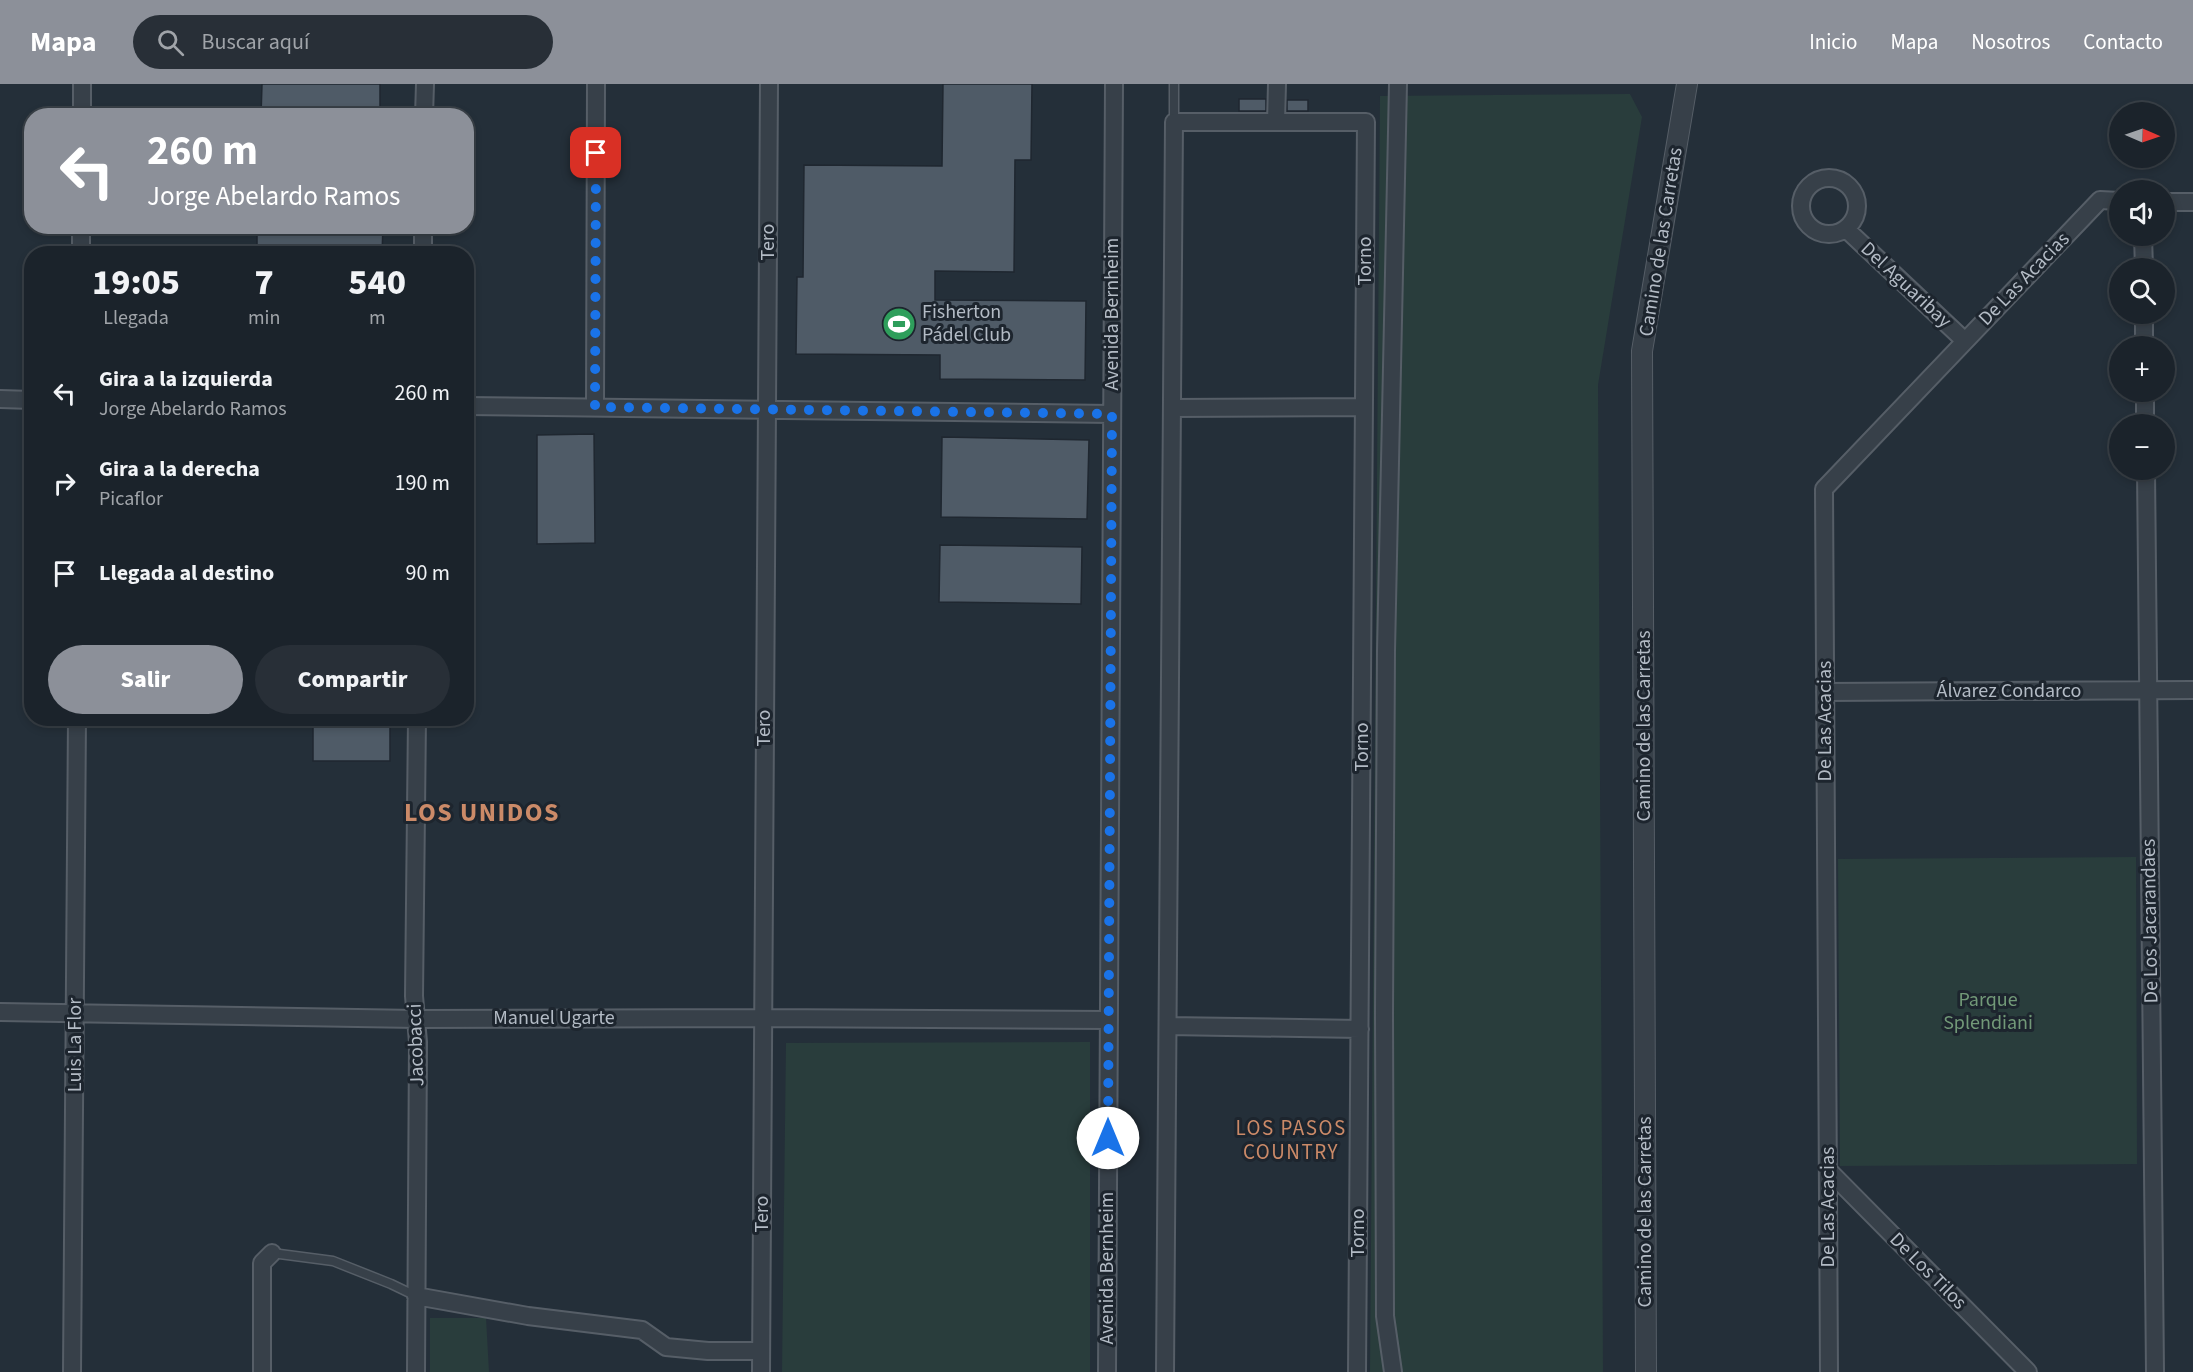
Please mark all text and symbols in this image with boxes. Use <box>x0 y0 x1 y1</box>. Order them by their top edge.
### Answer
search box <box>133 15 553 69</box>
text: Mapa <box>30 22 97 62</box>
icon: search <box>154 26 187 59</box>
text: Buscar aquí <box>202 26 309 58</box>
text: Inicio <box>1809 27 1857 57</box>
text: Mapa <box>1890 27 1938 57</box>
text: Nosotros <box>1971 27 2050 57</box>
text: Contacto <box>2083 27 2163 57</box>
north arrow <box>2109 102 2175 168</box>
map controls <box>2109 102 2175 480</box>
text: 260 m <box>147 121 258 181</box>
pin <box>570 127 621 178</box>
icon: left <box>48 132 126 210</box>
icon: arrive <box>579 136 612 169</box>
street label: Camino de las Carretas <box>1632 145 1690 339</box>
text: Jorge Abelardo Ramos <box>147 177 400 216</box>
button: sound <box>2109 180 2175 246</box>
street label: Tero <box>754 224 782 260</box>
street label: De Las Acacias <box>1972 226 2076 332</box>
street label: Del Aguaribay <box>1854 235 1958 335</box>
street label: Torno <box>1351 237 1379 285</box>
street label: Avenida Bernheim <box>1098 238 1126 390</box>
text: 19:05 <box>92 257 180 308</box>
text: 7 <box>255 257 274 308</box>
text: 540 <box>348 257 406 308</box>
button: search <box>2109 258 2175 324</box>
place label: Fisherton Pádel Club <box>922 298 1011 349</box>
text: Llegada <box>103 304 169 332</box>
text: min <box>248 304 280 332</box>
text: m <box>369 304 385 332</box>
sports icon: Fisherton Pádel Club <box>881 306 917 342</box>
button: + <box>2109 336 2175 402</box>
text: Gira a la izquierda <box>99 363 273 395</box>
icon: left <box>48 377 81 410</box>
text: 260 m <box>395 377 450 409</box>
text: Jorge Abelardo Ramos <box>99 395 287 423</box>
button: − <box>2109 414 2175 480</box>
text: Gira a la derecha <box>99 453 260 485</box>
icon: right <box>48 467 81 500</box>
text: 190 m <box>395 467 450 499</box>
text: Picaflor <box>99 485 163 513</box>
icon: arrive <box>48 557 81 590</box>
text: Llegada al destino <box>99 557 274 589</box>
text: 90 m <box>405 557 450 589</box>
street label: Camino de las Carretas <box>1630 630 1658 822</box>
button: Salir <box>48 645 243 714</box>
button: Compartir <box>255 645 450 714</box>
street label: De Las Acacias <box>1811 661 1839 781</box>
street label: Álvarez Condarco <box>1937 677 2081 705</box>
street label: Tero <box>750 710 778 746</box>
street label: Torno <box>1348 723 1376 771</box>
district label: LOS UNIDOS <box>404 794 560 831</box>
street label: De Los Jacarandaes <box>2135 839 2165 1003</box>
park label: Parque Splendiani <box>1943 986 2033 1037</box>
street label: Luis La Flor <box>61 998 89 1092</box>
street label: Jacobacci <box>401 1003 431 1087</box>
street label: Manuel Ugarte <box>493 1004 615 1032</box>
position arrow <box>1076 1106 1140 1170</box>
district label: LOS PASOS COUNTRY <box>1235 1113 1347 1167</box>
street label: Camino de las Carretas <box>1631 1116 1659 1308</box>
street label: De Las Acacias <box>1814 1147 1842 1267</box>
street label: Avenida Bernheim <box>1093 1192 1121 1344</box>
street label: Tero <box>748 1196 776 1232</box>
street label: Torno <box>1344 1209 1372 1257</box>
street label: De Los Tilos <box>1883 1226 1973 1316</box>

